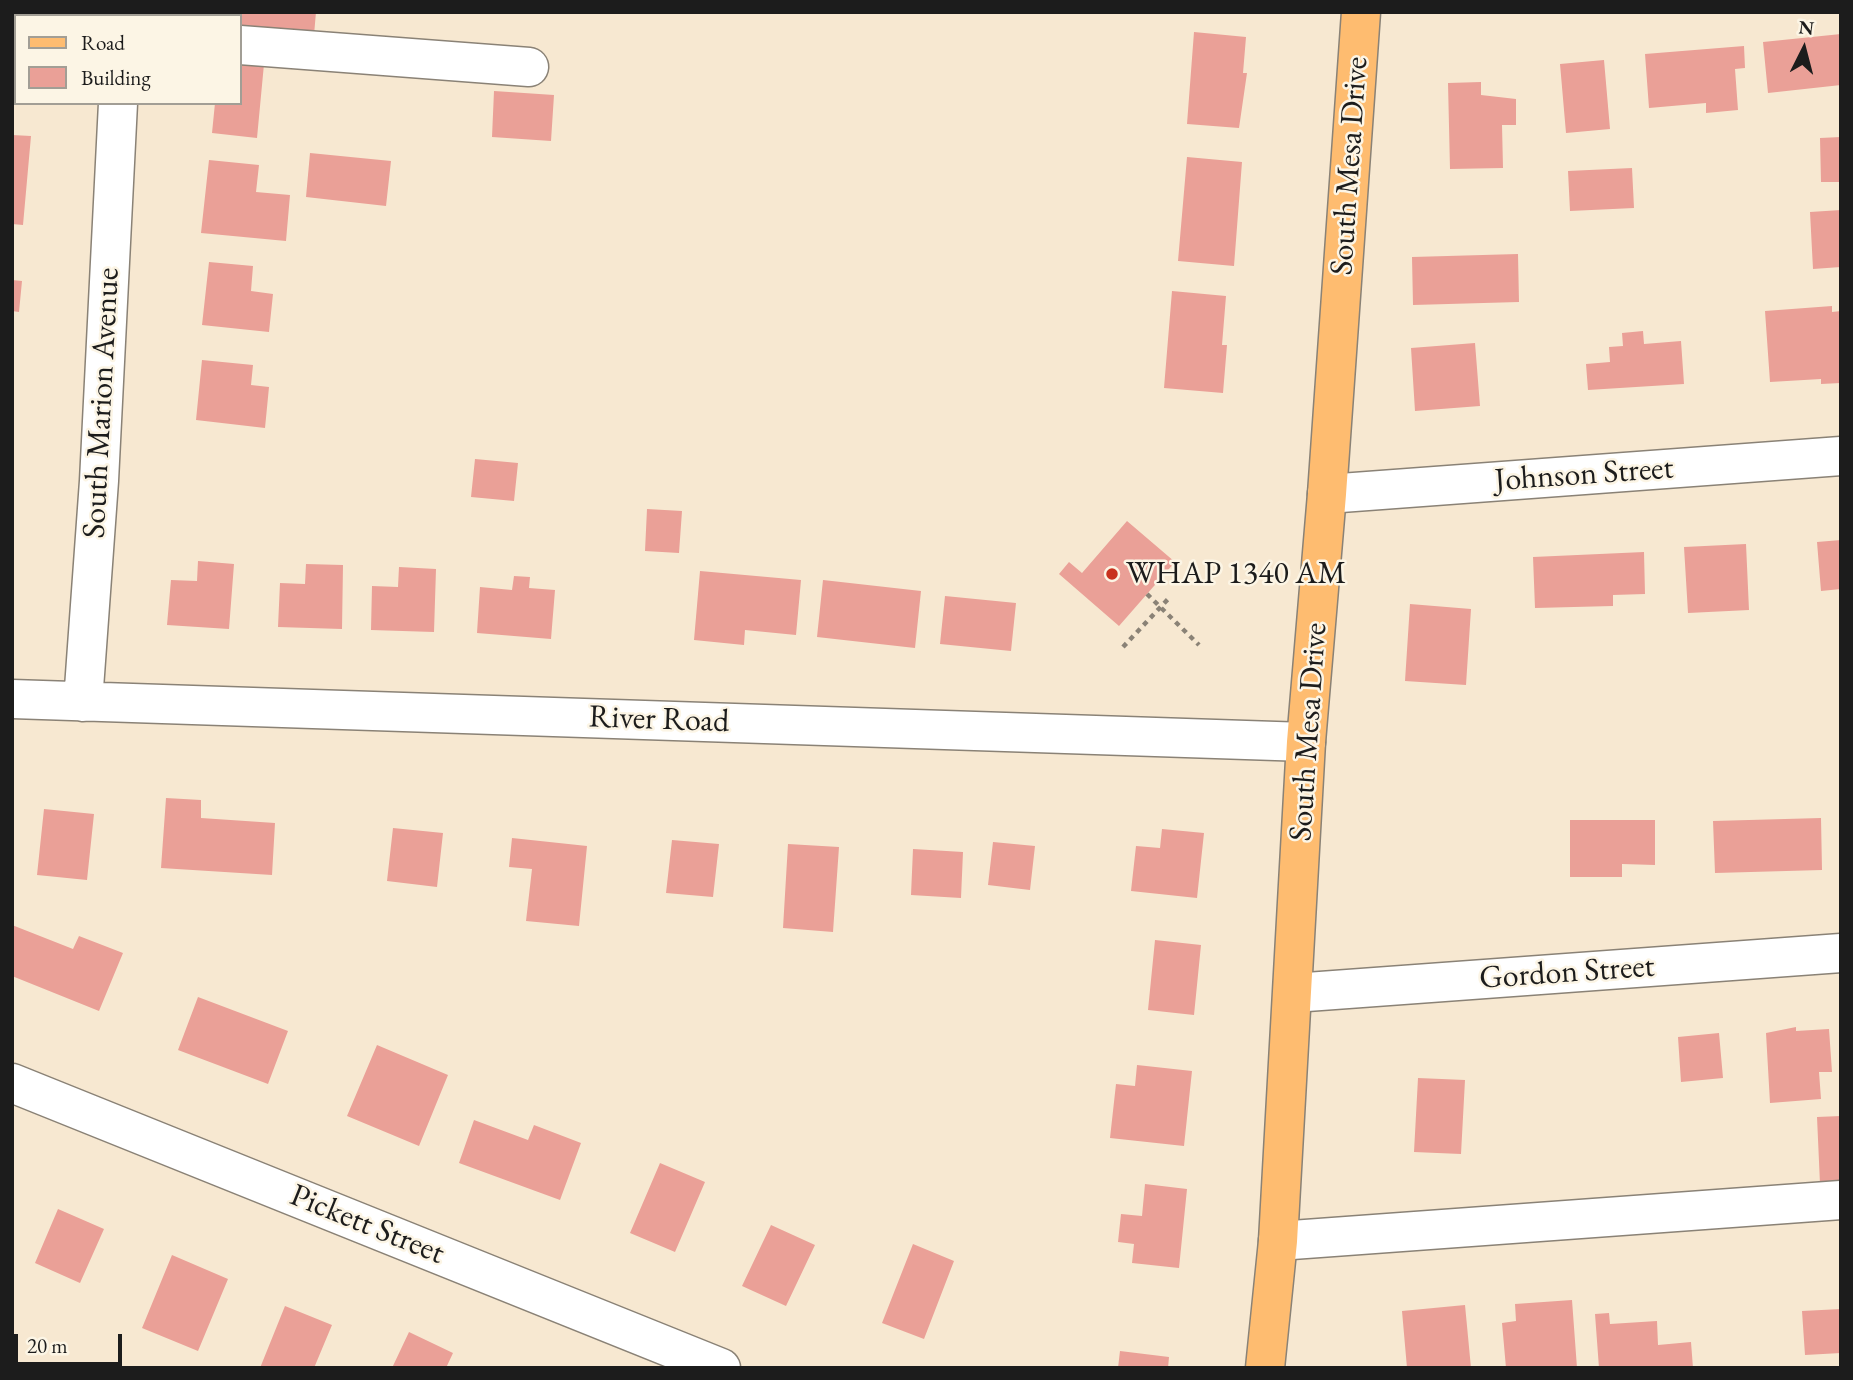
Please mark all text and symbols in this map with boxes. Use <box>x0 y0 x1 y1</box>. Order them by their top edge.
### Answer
legend <box>14 14 242 105</box>
north arrow <box>1769 14 1839 84</box>
text: N <box>1797 14 1815 41</box>
text: Road <box>81 29 125 56</box>
street label: South Mesa Drive <box>1323 55 1377 277</box>
text: Building <box>81 64 151 91</box>
street label: South Marion Avenue <box>76 267 128 539</box>
street label: Johnson Street <box>1493 450 1675 500</box>
place label: WHAP 1340 AM <box>1126 555 1346 593</box>
marker: WHAP 1340 AM <box>1104 566 1120 582</box>
street label: South Mesa Drive <box>1282 621 1336 843</box>
street label: River Road <box>588 698 730 742</box>
street label: Gordon Street <box>1478 948 1656 998</box>
street label: Pickett Street <box>284 1177 450 1273</box>
scale bar <box>18 1320 126 1364</box>
text: 20 m <box>27 1332 68 1359</box>

